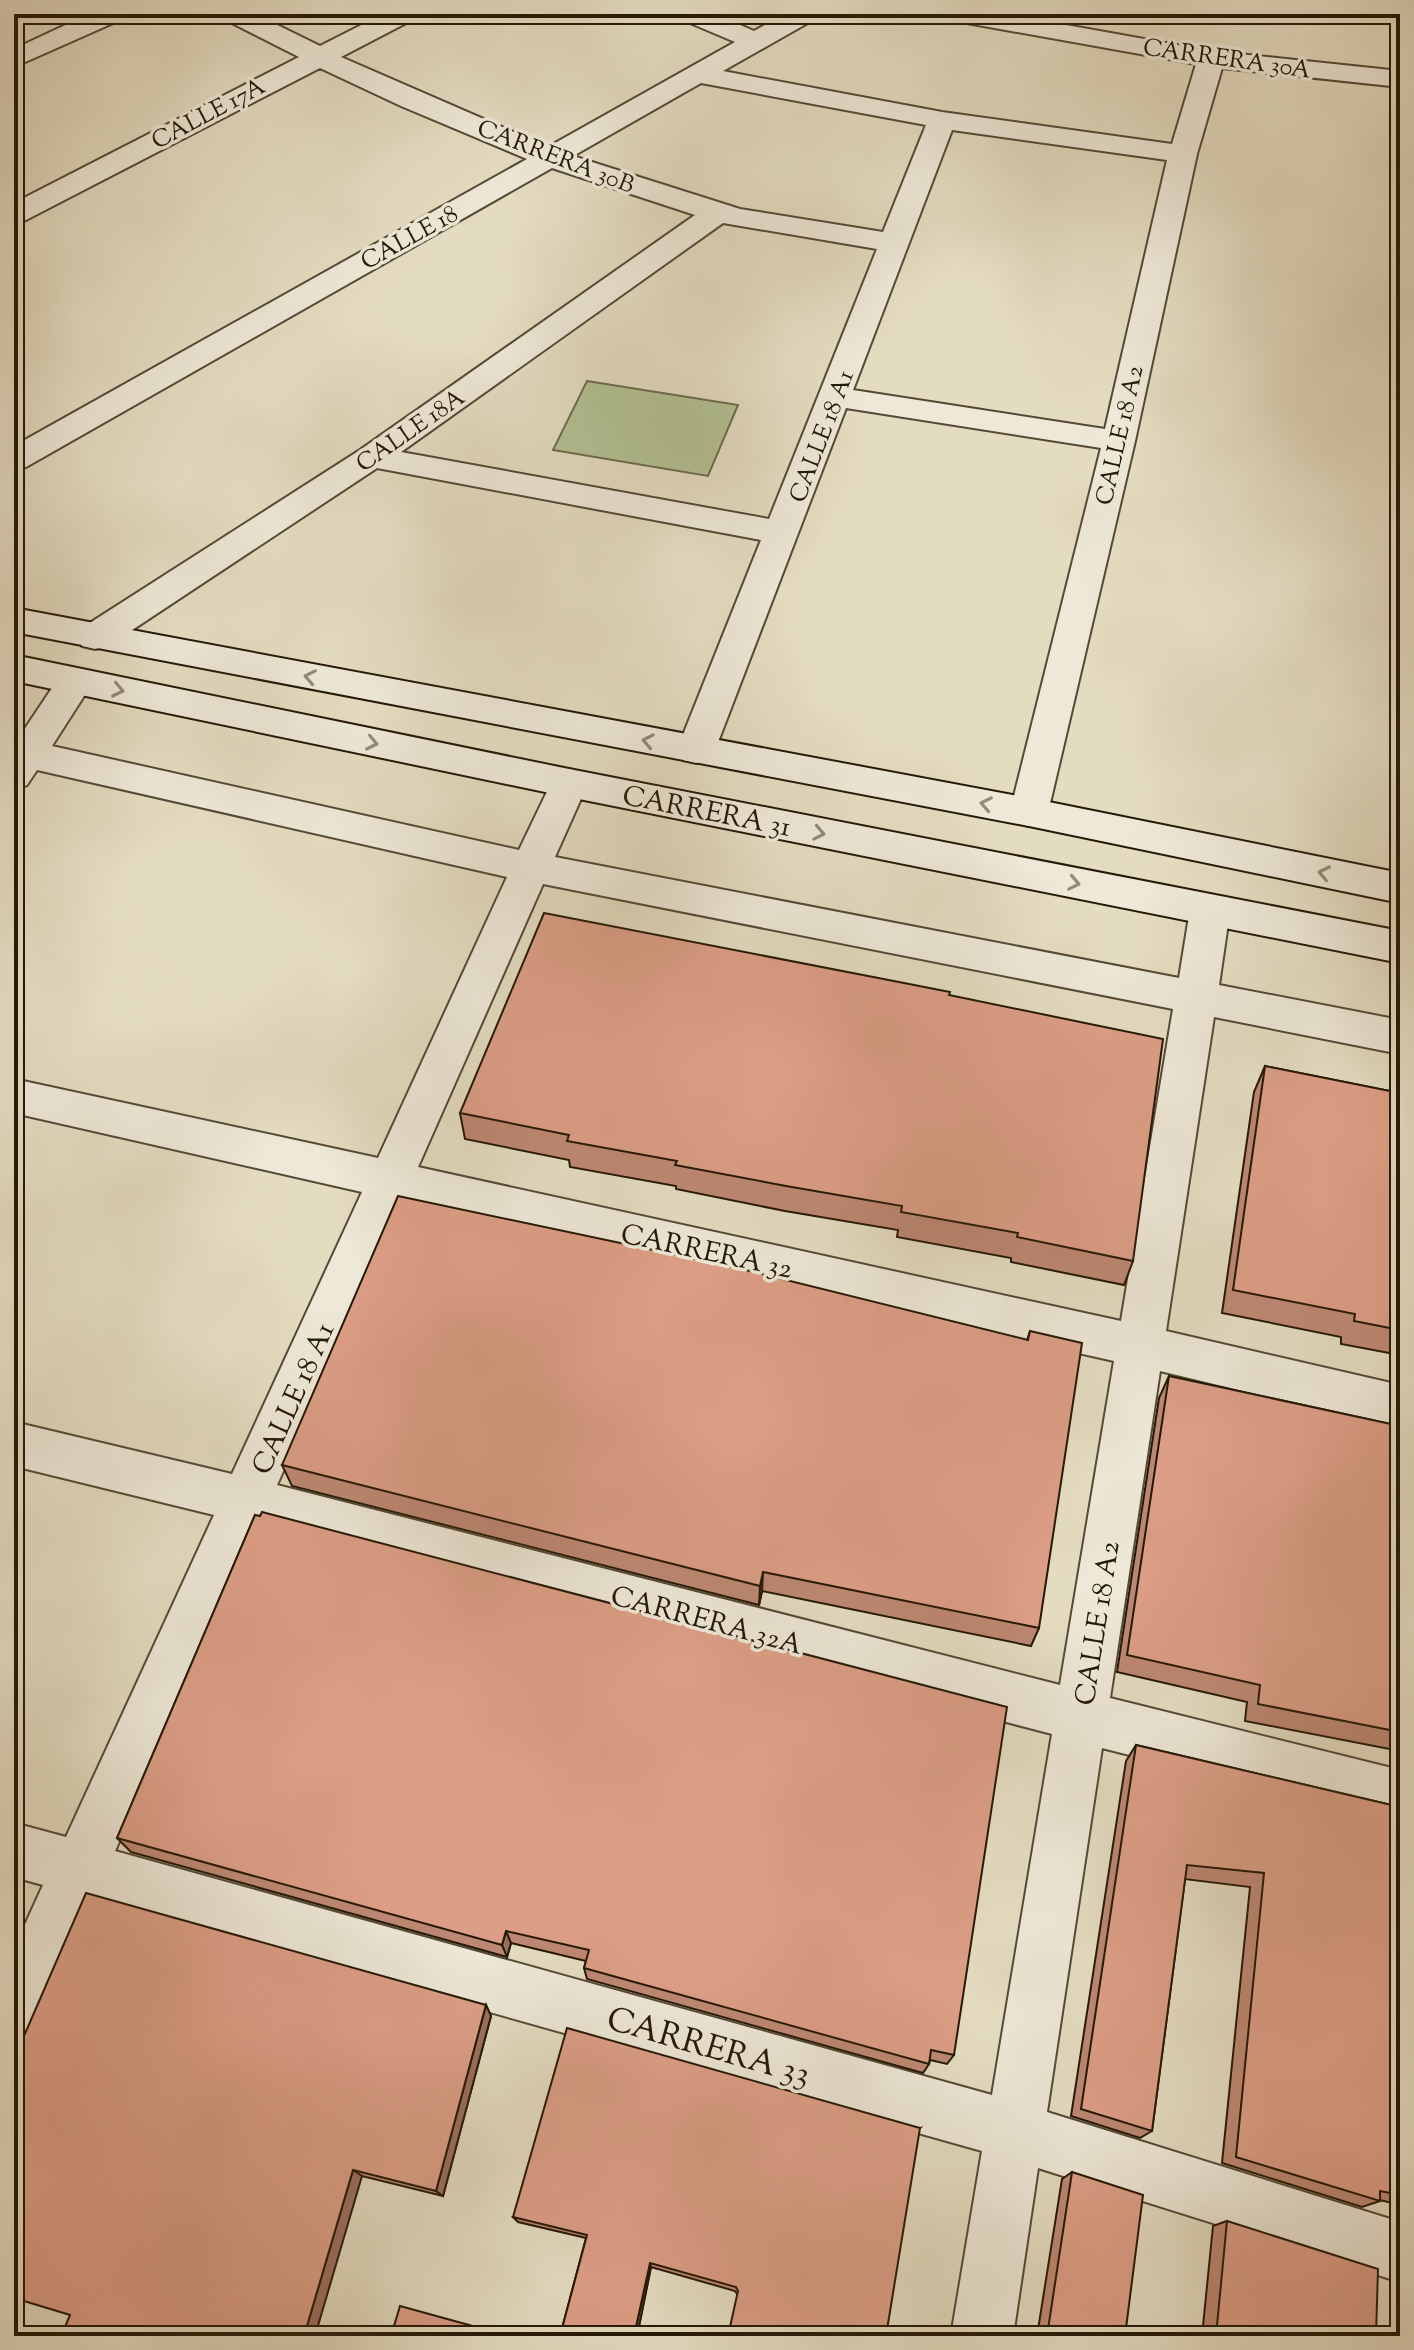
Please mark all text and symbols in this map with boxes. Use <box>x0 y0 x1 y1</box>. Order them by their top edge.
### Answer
street label: CARRERA 30A <box>1141 31 1313 89</box>
street label: CALLE 17A <box>146 70 272 159</box>
street label: CARRERA 30B <box>472 112 639 203</box>
street label: CALLE 18 <box>355 198 465 279</box>
street label: CALLE 18 A2 <box>1088 362 1154 509</box>
street label: CALLE 18 A1 <box>782 366 864 508</box>
street label: CALLE 18A <box>350 381 473 482</box>
one-way arrow <box>304 670 317 687</box>
one-way arrow <box>111 681 124 698</box>
one-way arrow <box>366 733 379 750</box>
one-way arrow <box>642 733 655 750</box>
street label: CARRERA 31 <box>619 777 794 849</box>
one-way arrow <box>980 797 993 814</box>
one-way arrow <box>813 823 826 840</box>
one-way arrow <box>1317 865 1331 882</box>
one-way arrow <box>1067 874 1081 891</box>
street label: CARRERA 32 <box>617 1215 796 1291</box>
street label: CALLE 18 A1 <box>243 1317 346 1482</box>
street label: CALLE 18 A2 <box>1066 1538 1132 1709</box>
street label: CARRERA 32A <box>606 1577 807 1667</box>
street label: CARRERA 33 <box>601 1996 816 2101</box>

